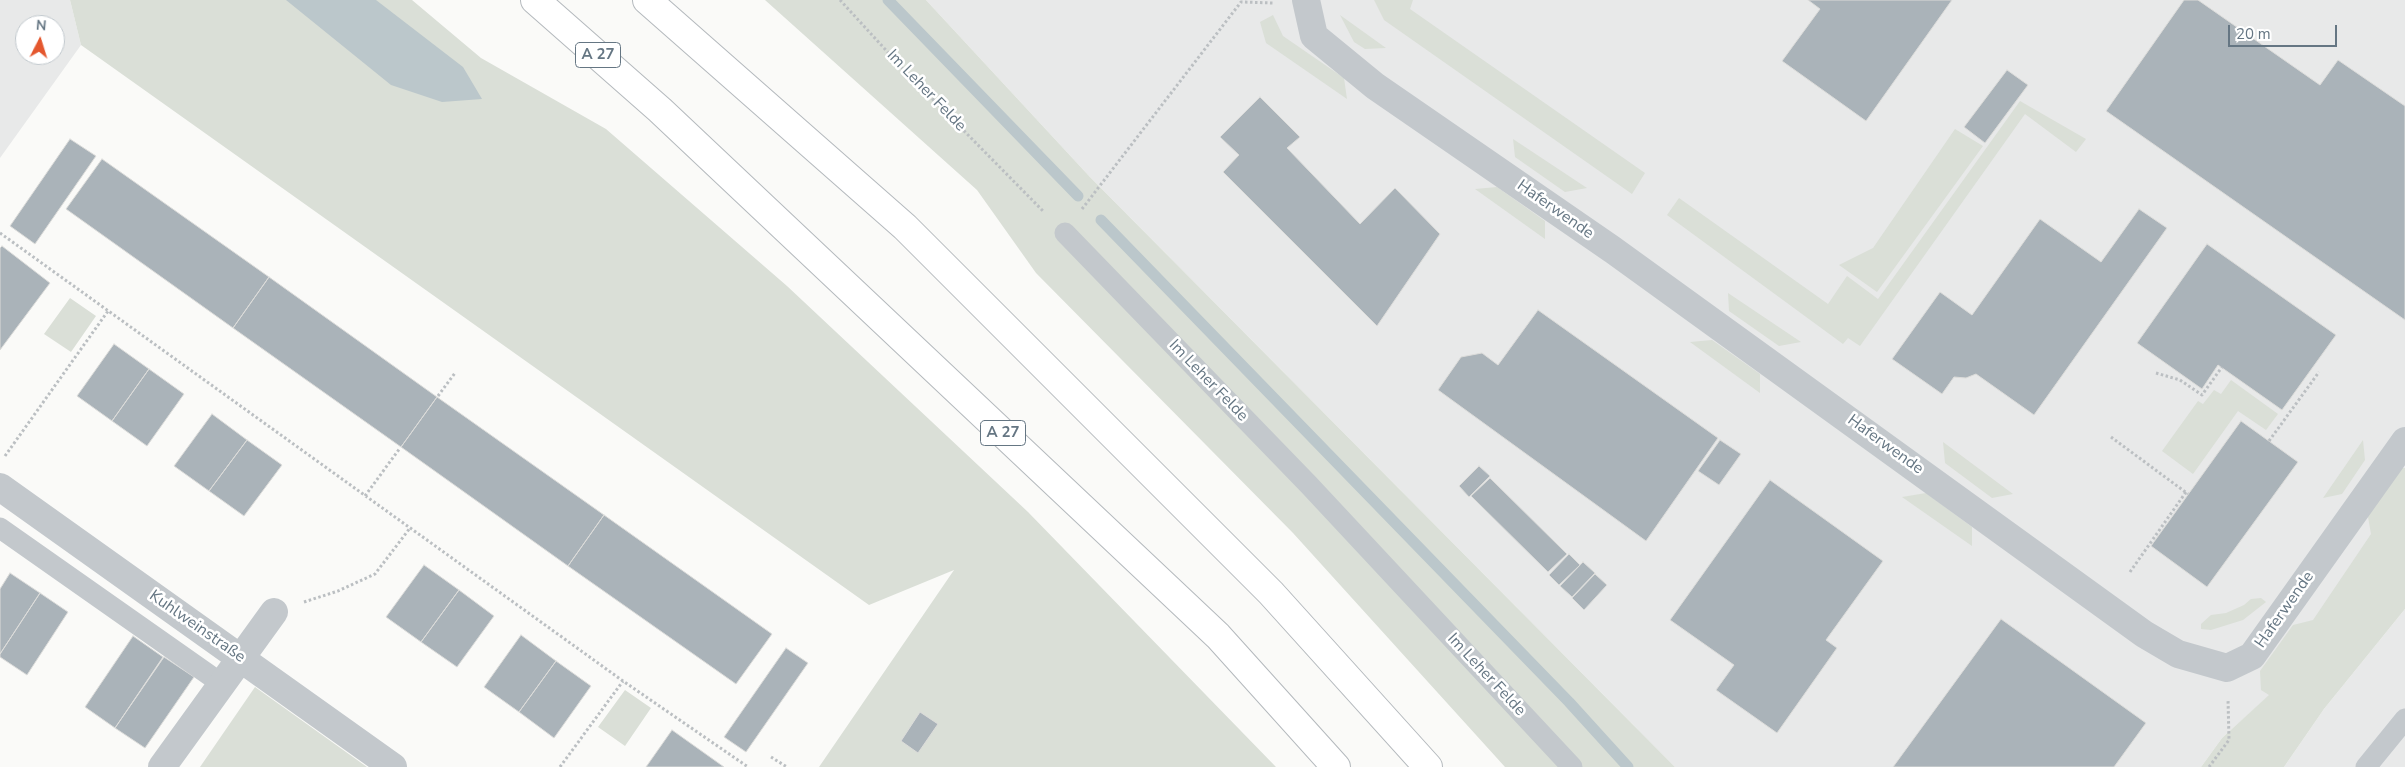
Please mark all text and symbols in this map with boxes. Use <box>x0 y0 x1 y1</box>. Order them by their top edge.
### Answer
north arrow <box>15 15 65 65</box>
scale bar <box>2230 15 2339 47</box>
text: N <box>35 16 47 35</box>
text: 20 m <box>2236 24 2271 44</box>
road number: A 27 <box>576 42 620 68</box>
street label: Im Leher Felde <box>882 46 970 136</box>
street label: Haferwende <box>1513 177 1597 243</box>
street label: Im Leher Felde <box>1164 336 1252 426</box>
street label: Haferwende <box>1843 411 1927 479</box>
road number: A 27 <box>980 420 1026 446</box>
street label: Haferwende <box>2252 568 2318 652</box>
street label: Kuhlweinstraße <box>145 587 249 667</box>
street label: Im Leher Felde <box>1443 630 1529 720</box>

